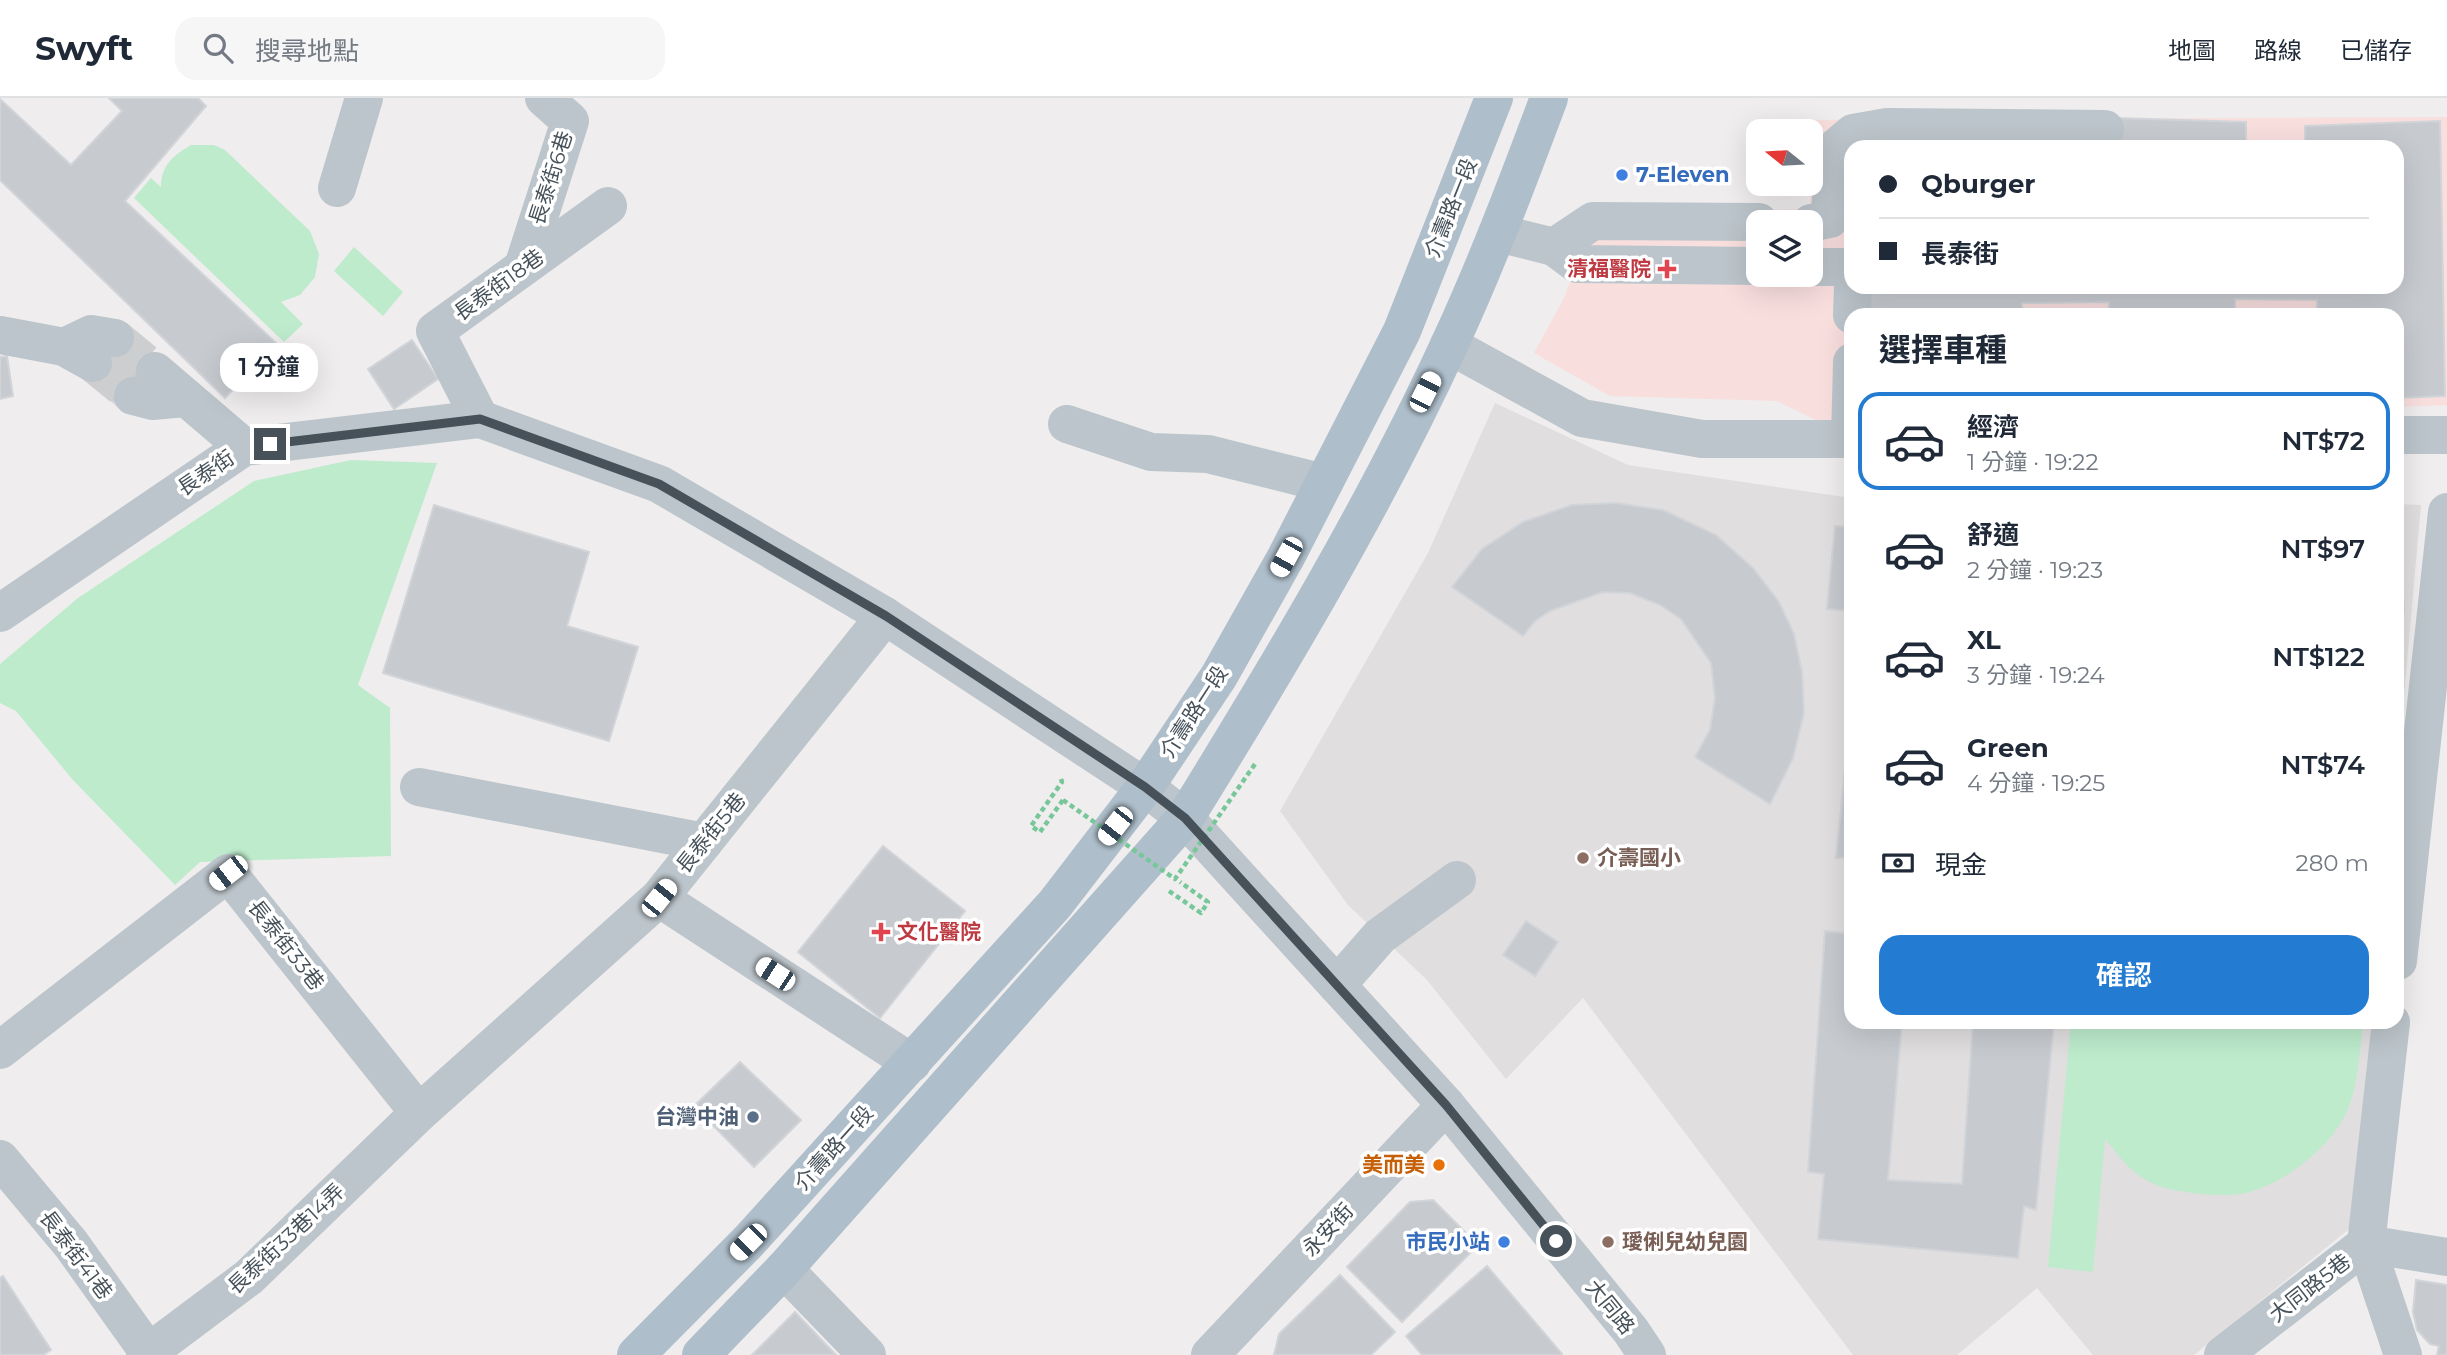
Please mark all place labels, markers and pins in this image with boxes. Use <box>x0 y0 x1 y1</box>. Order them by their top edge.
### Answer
place label: 7-Eleven <box>1636 162 1730 187</box>
marker: 7-Eleven <box>1614 167 1630 183</box>
place label: 清福醫院 <box>1567 256 1651 281</box>
marker: 清福醫院 <box>1657 259 1677 279</box>
place label: 介壽國小 <box>1597 845 1681 870</box>
marker: 介壽國小 <box>1575 850 1591 866</box>
place label: 文化醫院 <box>897 919 981 944</box>
marker: 文化醫院 <box>871 922 891 942</box>
place label: 台灣中油 <box>655 1104 739 1129</box>
marker: 台灣中油 <box>745 1109 761 1125</box>
place label: 美而美 <box>1362 1152 1425 1177</box>
marker: 美而美 <box>1431 1157 1447 1173</box>
place label: 市民小站 <box>1406 1229 1490 1254</box>
place label: 璦俐兒幼兒園 <box>1622 1229 1748 1254</box>
marker: 市民小站 <box>1496 1234 1512 1250</box>
marker: 璦俐兒幼兒園 <box>1600 1234 1616 1250</box>

